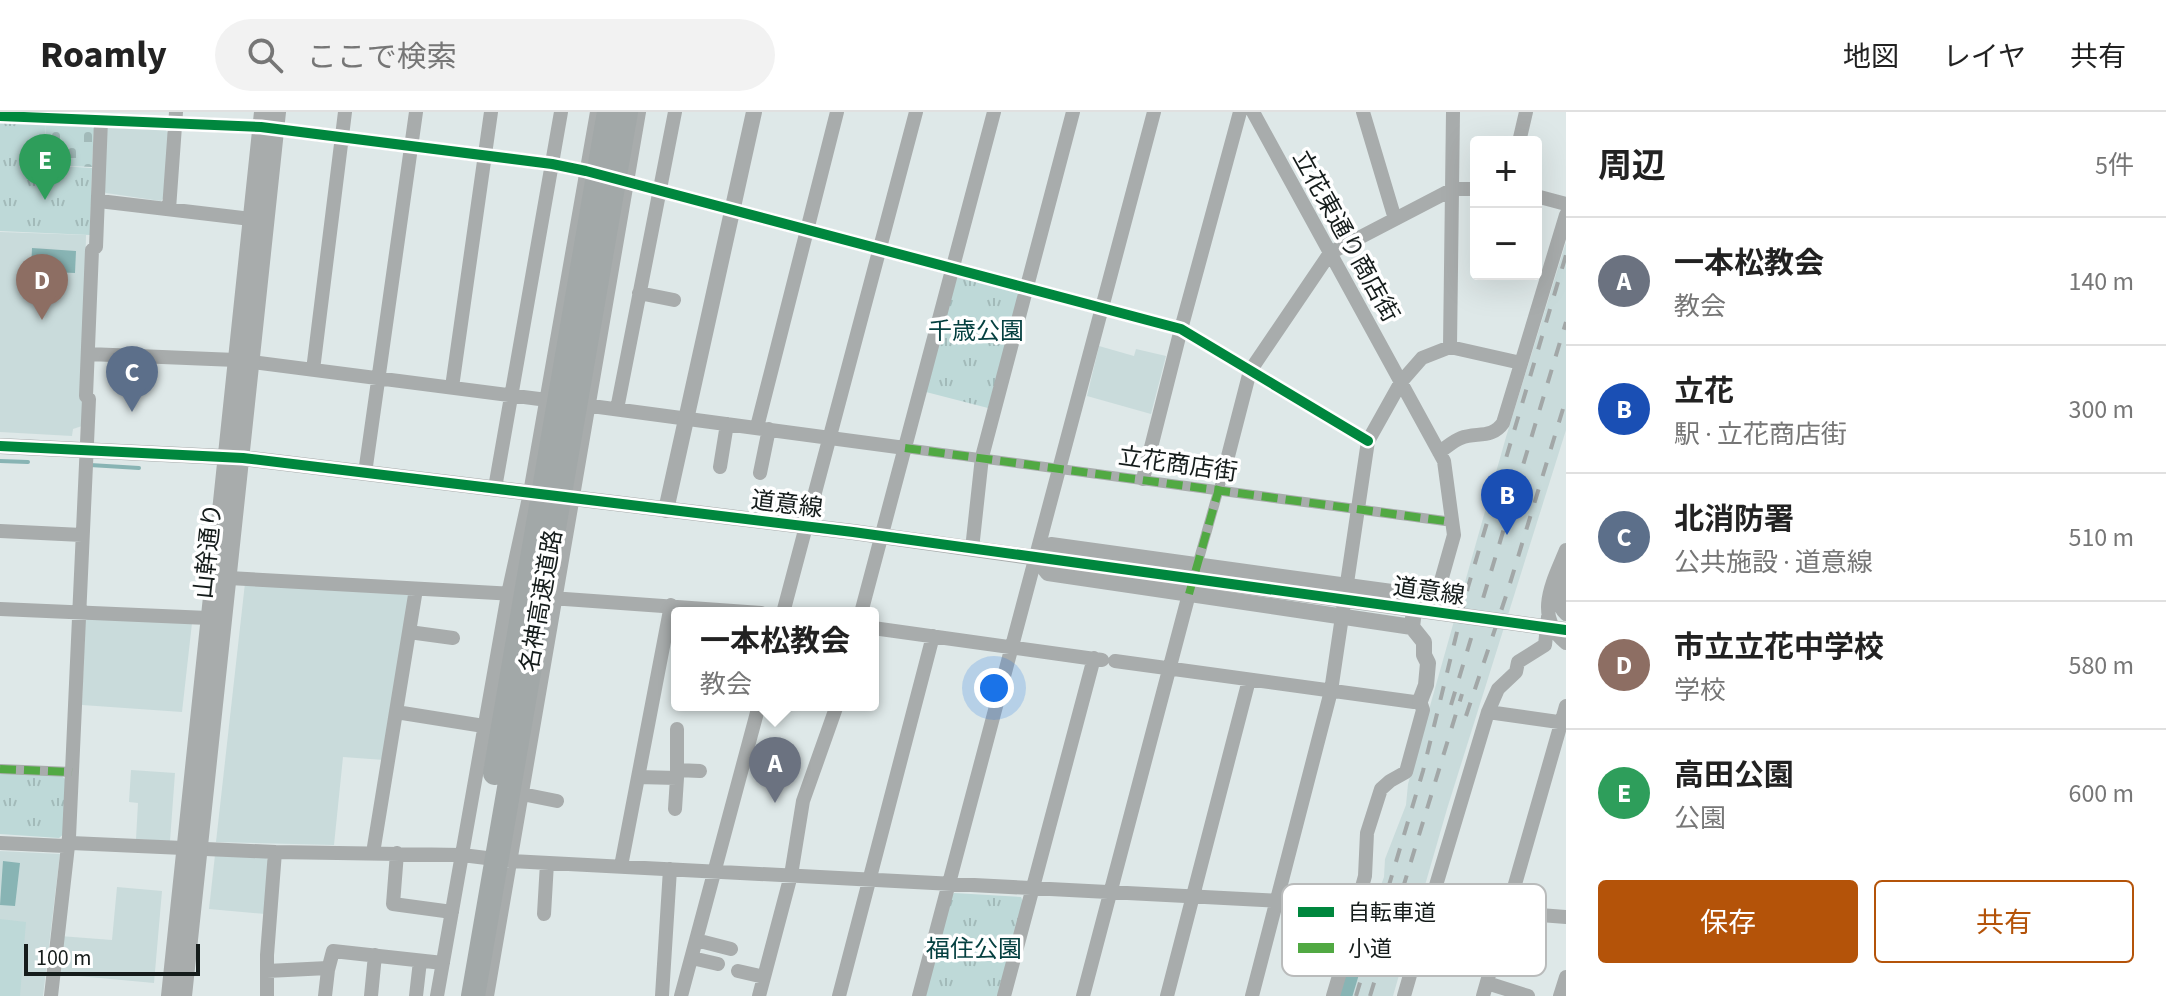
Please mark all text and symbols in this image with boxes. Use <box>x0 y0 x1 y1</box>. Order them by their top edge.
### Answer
search box <box>215 19 775 91</box>
text: Roamly <box>40 28 167 82</box>
icon: search <box>243 33 287 77</box>
text: ここで検索 <box>307 36 457 79</box>
text: 地図 <box>1843 37 1899 77</box>
text: レイヤ <box>1943 37 2026 77</box>
text: 共有 <box>2070 37 2126 77</box>
pin: E <box>19 134 71 200</box>
map controls <box>1470 136 1542 280</box>
button: + <box>1470 136 1542 208</box>
text: 周辺 <box>1598 142 1666 191</box>
street label: 立花東通り商店街 <box>1284 144 1407 329</box>
text: 5件 <box>2095 147 2134 184</box>
button: − <box>1470 208 1542 280</box>
text: 一本松教会 <box>1674 242 1824 285</box>
pin: D <box>16 254 68 320</box>
text: A <box>1617 263 1631 300</box>
text: 140 m <box>2068 263 2134 300</box>
text: 教会 <box>1674 288 1726 325</box>
park label: 千歳公園 <box>928 314 1024 349</box>
pin: C <box>106 346 158 412</box>
text: 立花 <box>1674 370 1734 413</box>
text: B <box>1616 391 1632 428</box>
text: 300 m <box>2068 391 2134 428</box>
text: 駅 · 立花商店街 <box>1674 416 1847 453</box>
street label: 立花商店街 <box>1116 439 1240 490</box>
pin: B <box>1481 469 1533 535</box>
street label: 道意線 <box>749 483 825 526</box>
text: 北消防署 <box>1674 498 1794 541</box>
street label: 山幹通り <box>186 501 231 601</box>
text: C <box>1616 519 1632 556</box>
text: 510 m <box>2068 519 2134 556</box>
street label: 名神高速道路 <box>512 527 571 675</box>
text: 公共施設 · 道意線 <box>1674 544 1873 581</box>
street label: 道意線 <box>1391 569 1467 614</box>
popup <box>671 607 879 711</box>
text: 一本松教会 <box>700 620 850 663</box>
text: 市立立花中学校 <box>1674 626 1884 669</box>
text: D <box>1616 647 1632 684</box>
text: 580 m <box>2068 647 2134 684</box>
text: 教会 <box>700 666 752 703</box>
your location <box>974 668 1014 708</box>
text: 学校 <box>1674 672 1726 709</box>
pin: A <box>749 737 801 803</box>
text: 高田公園 <box>1674 754 1794 797</box>
text: E <box>1617 775 1631 812</box>
text: 600 m <box>2068 775 2134 812</box>
text: 公園 <box>1674 800 1726 837</box>
button: 保存 <box>1598 880 1858 963</box>
button: 共有 <box>1874 880 2134 963</box>
legend <box>1282 884 1546 976</box>
text: 自転車道 <box>1348 897 1436 929</box>
park label: 福住公園 <box>926 932 1022 967</box>
text: 小道 <box>1348 933 1392 965</box>
scale bar <box>24 940 200 976</box>
text: 100 m <box>36 942 91 974</box>

